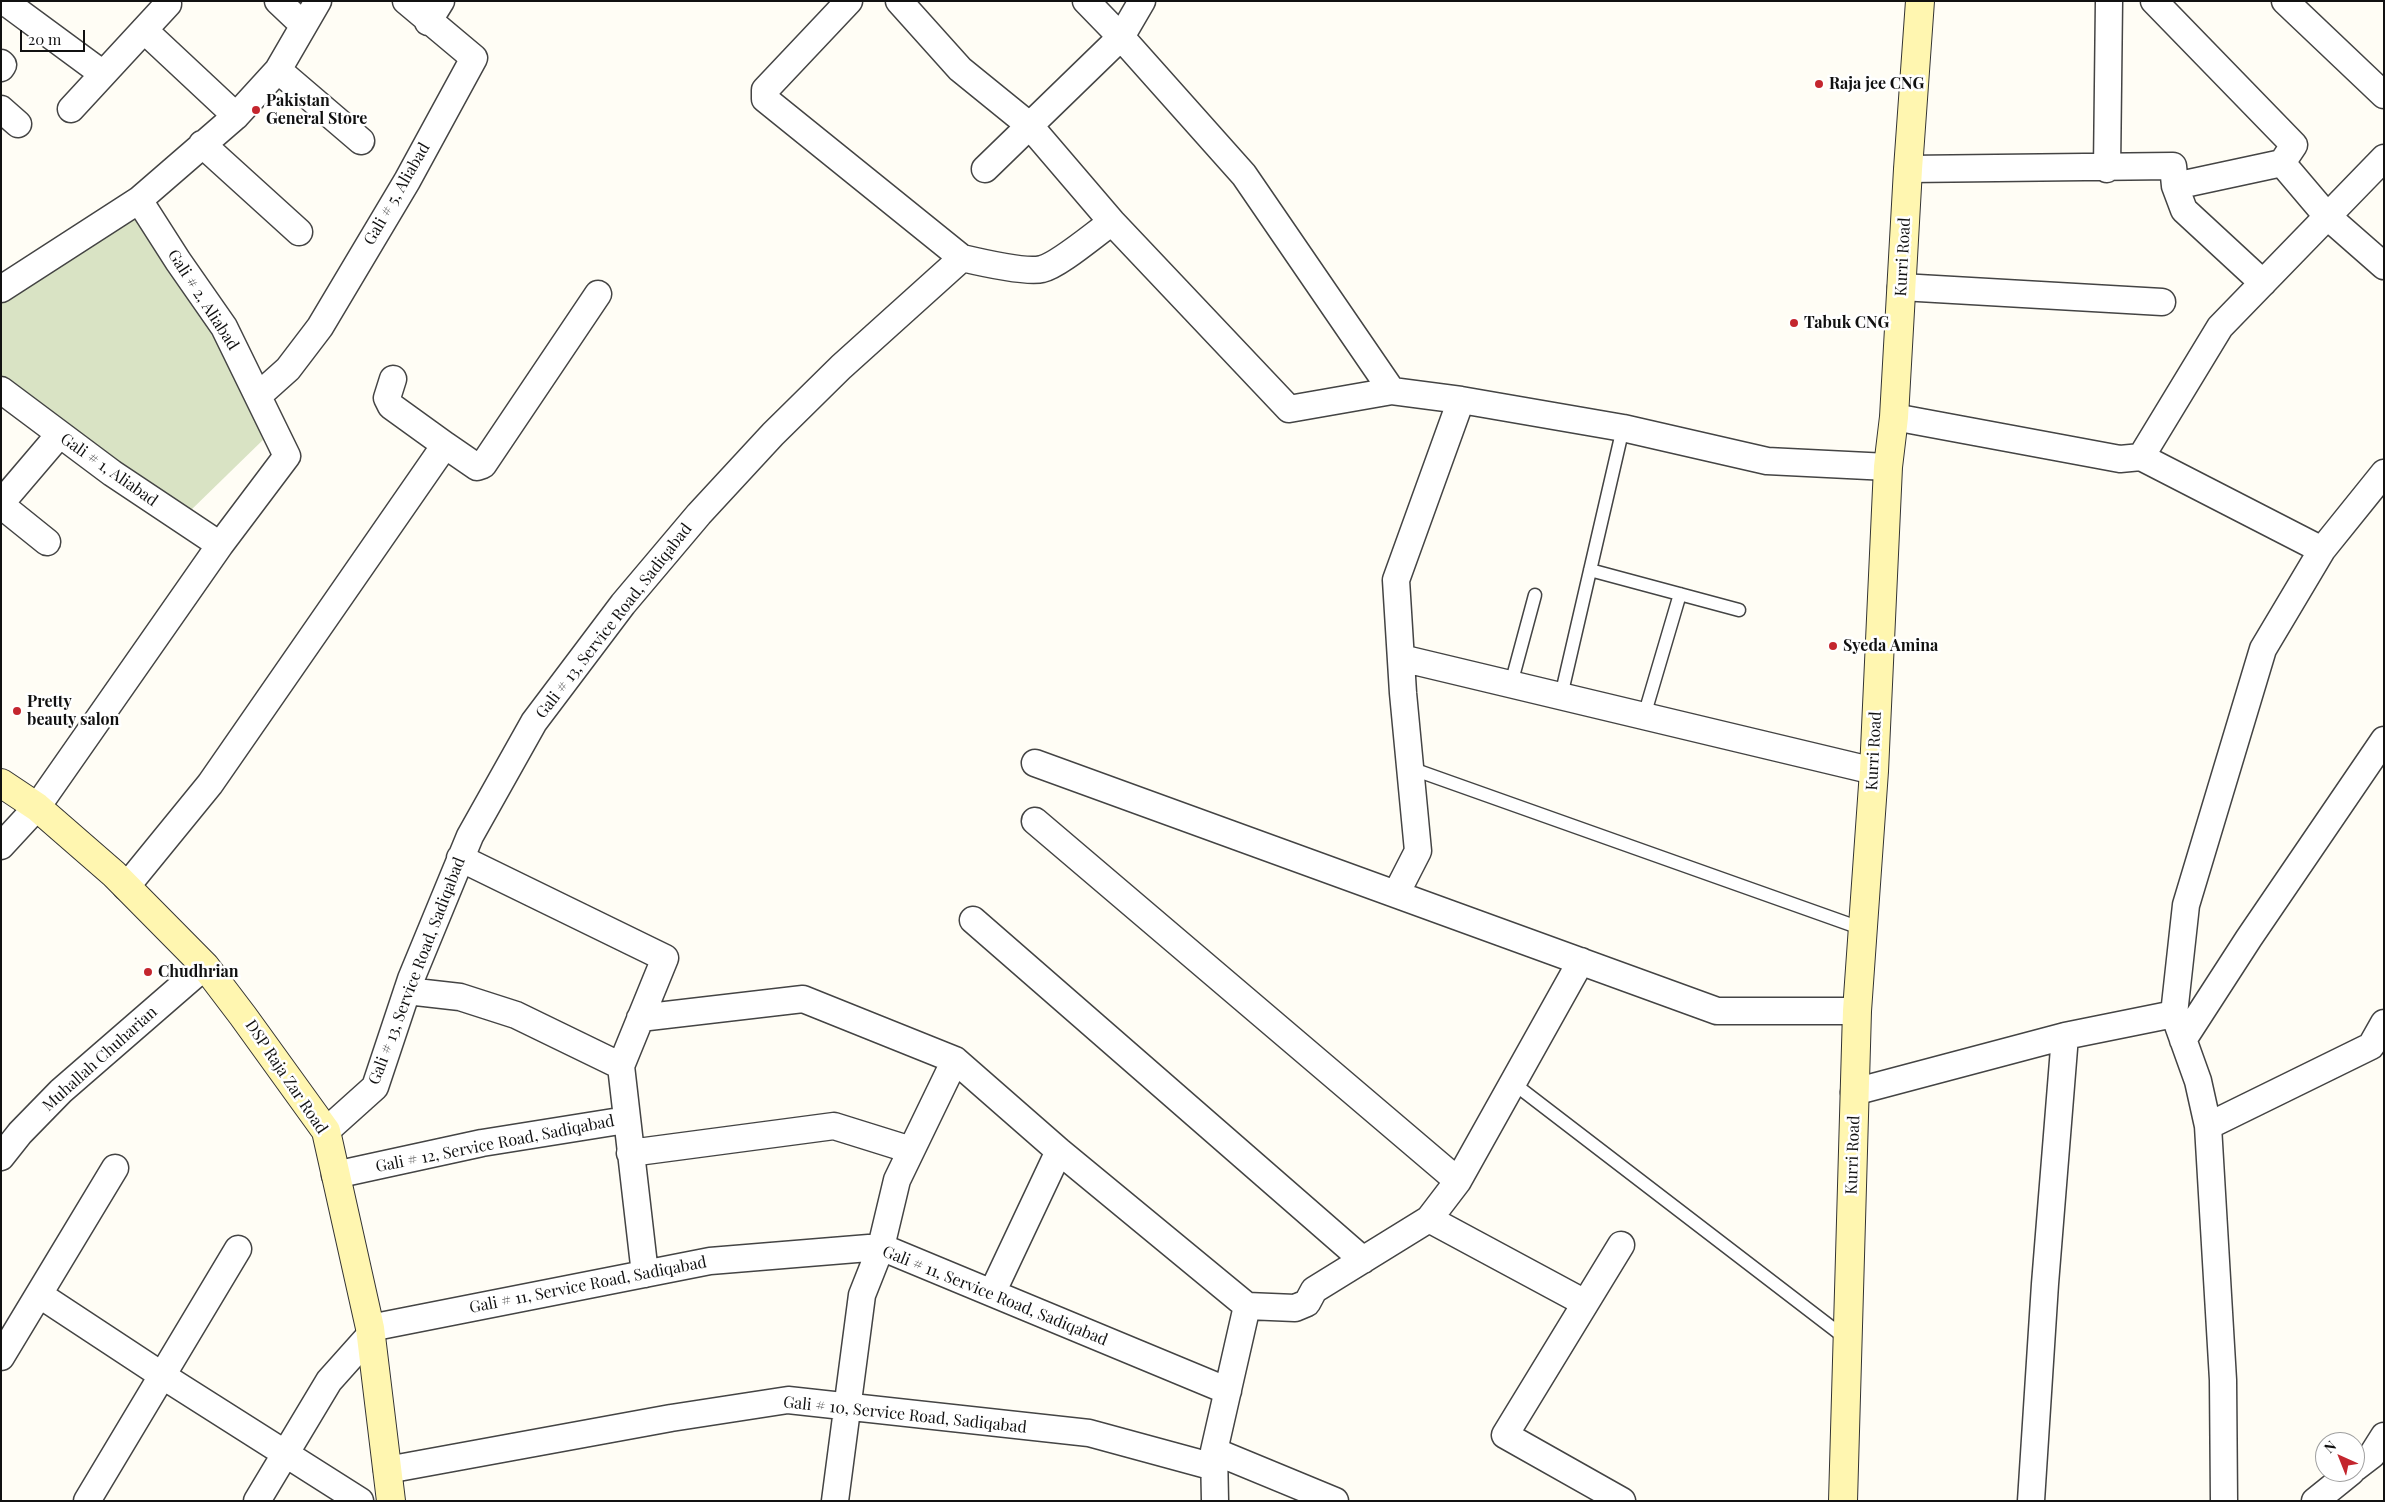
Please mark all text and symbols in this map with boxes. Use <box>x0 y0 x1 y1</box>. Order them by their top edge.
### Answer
scale bar <box>22 20 88 52</box>
text: 20 m <box>28 29 61 49</box>
place label: Raja jee CNG <box>1829 74 1924 94</box>
marker: Raja jee CNG <box>1813 78 1825 90</box>
place label: Pakistan General Store <box>266 91 367 129</box>
marker: Pakistan General Store <box>250 104 262 116</box>
street label: Gali # 5, Aliabad <box>360 139 434 249</box>
street label: Kurri Road <box>1891 217 1915 297</box>
street label: Gali # 2, Aliabad <box>163 246 243 354</box>
place label: Tabuk CNG <box>1804 313 1889 333</box>
marker: Tabuk CNG <box>1788 317 1800 329</box>
street label: Gali # 1, Aliabad <box>57 429 161 511</box>
street label: Gali # 13, Service Road, Sadiqabad <box>532 520 696 722</box>
place label: Syeda Amina <box>1843 636 1938 656</box>
marker: Syeda Amina <box>1827 640 1839 652</box>
place label: Pretty beauty salon <box>27 692 119 730</box>
marker: Pretty beauty salon <box>11 705 23 717</box>
street label: Kurri Road <box>1862 711 1886 791</box>
street label: Gali # 13, Service Road, Sadiqabad <box>365 854 469 1088</box>
place label: Chudhrian <box>158 962 239 982</box>
marker: Chudhrian <box>142 966 154 978</box>
street label: Muhallah Chuharian <box>39 1003 161 1115</box>
street label: DSP Raja Zar Road <box>241 1016 331 1138</box>
street label: Gali # 12, Service Road, Sadiqabad <box>374 1111 616 1177</box>
street label: Kurri Road <box>1842 1115 1864 1195</box>
street label: Gali # 11, Service Road, Sadiqabad <box>880 1242 1110 1350</box>
street label: Gali # 11, Service Road, Sadiqabad <box>468 1253 708 1317</box>
street label: Gali # 10, Service Road, Sadiqabad <box>782 1393 1028 1437</box>
north arrow <box>2315 1432 2365 1482</box>
text: N <box>2320 1436 2340 1457</box>

